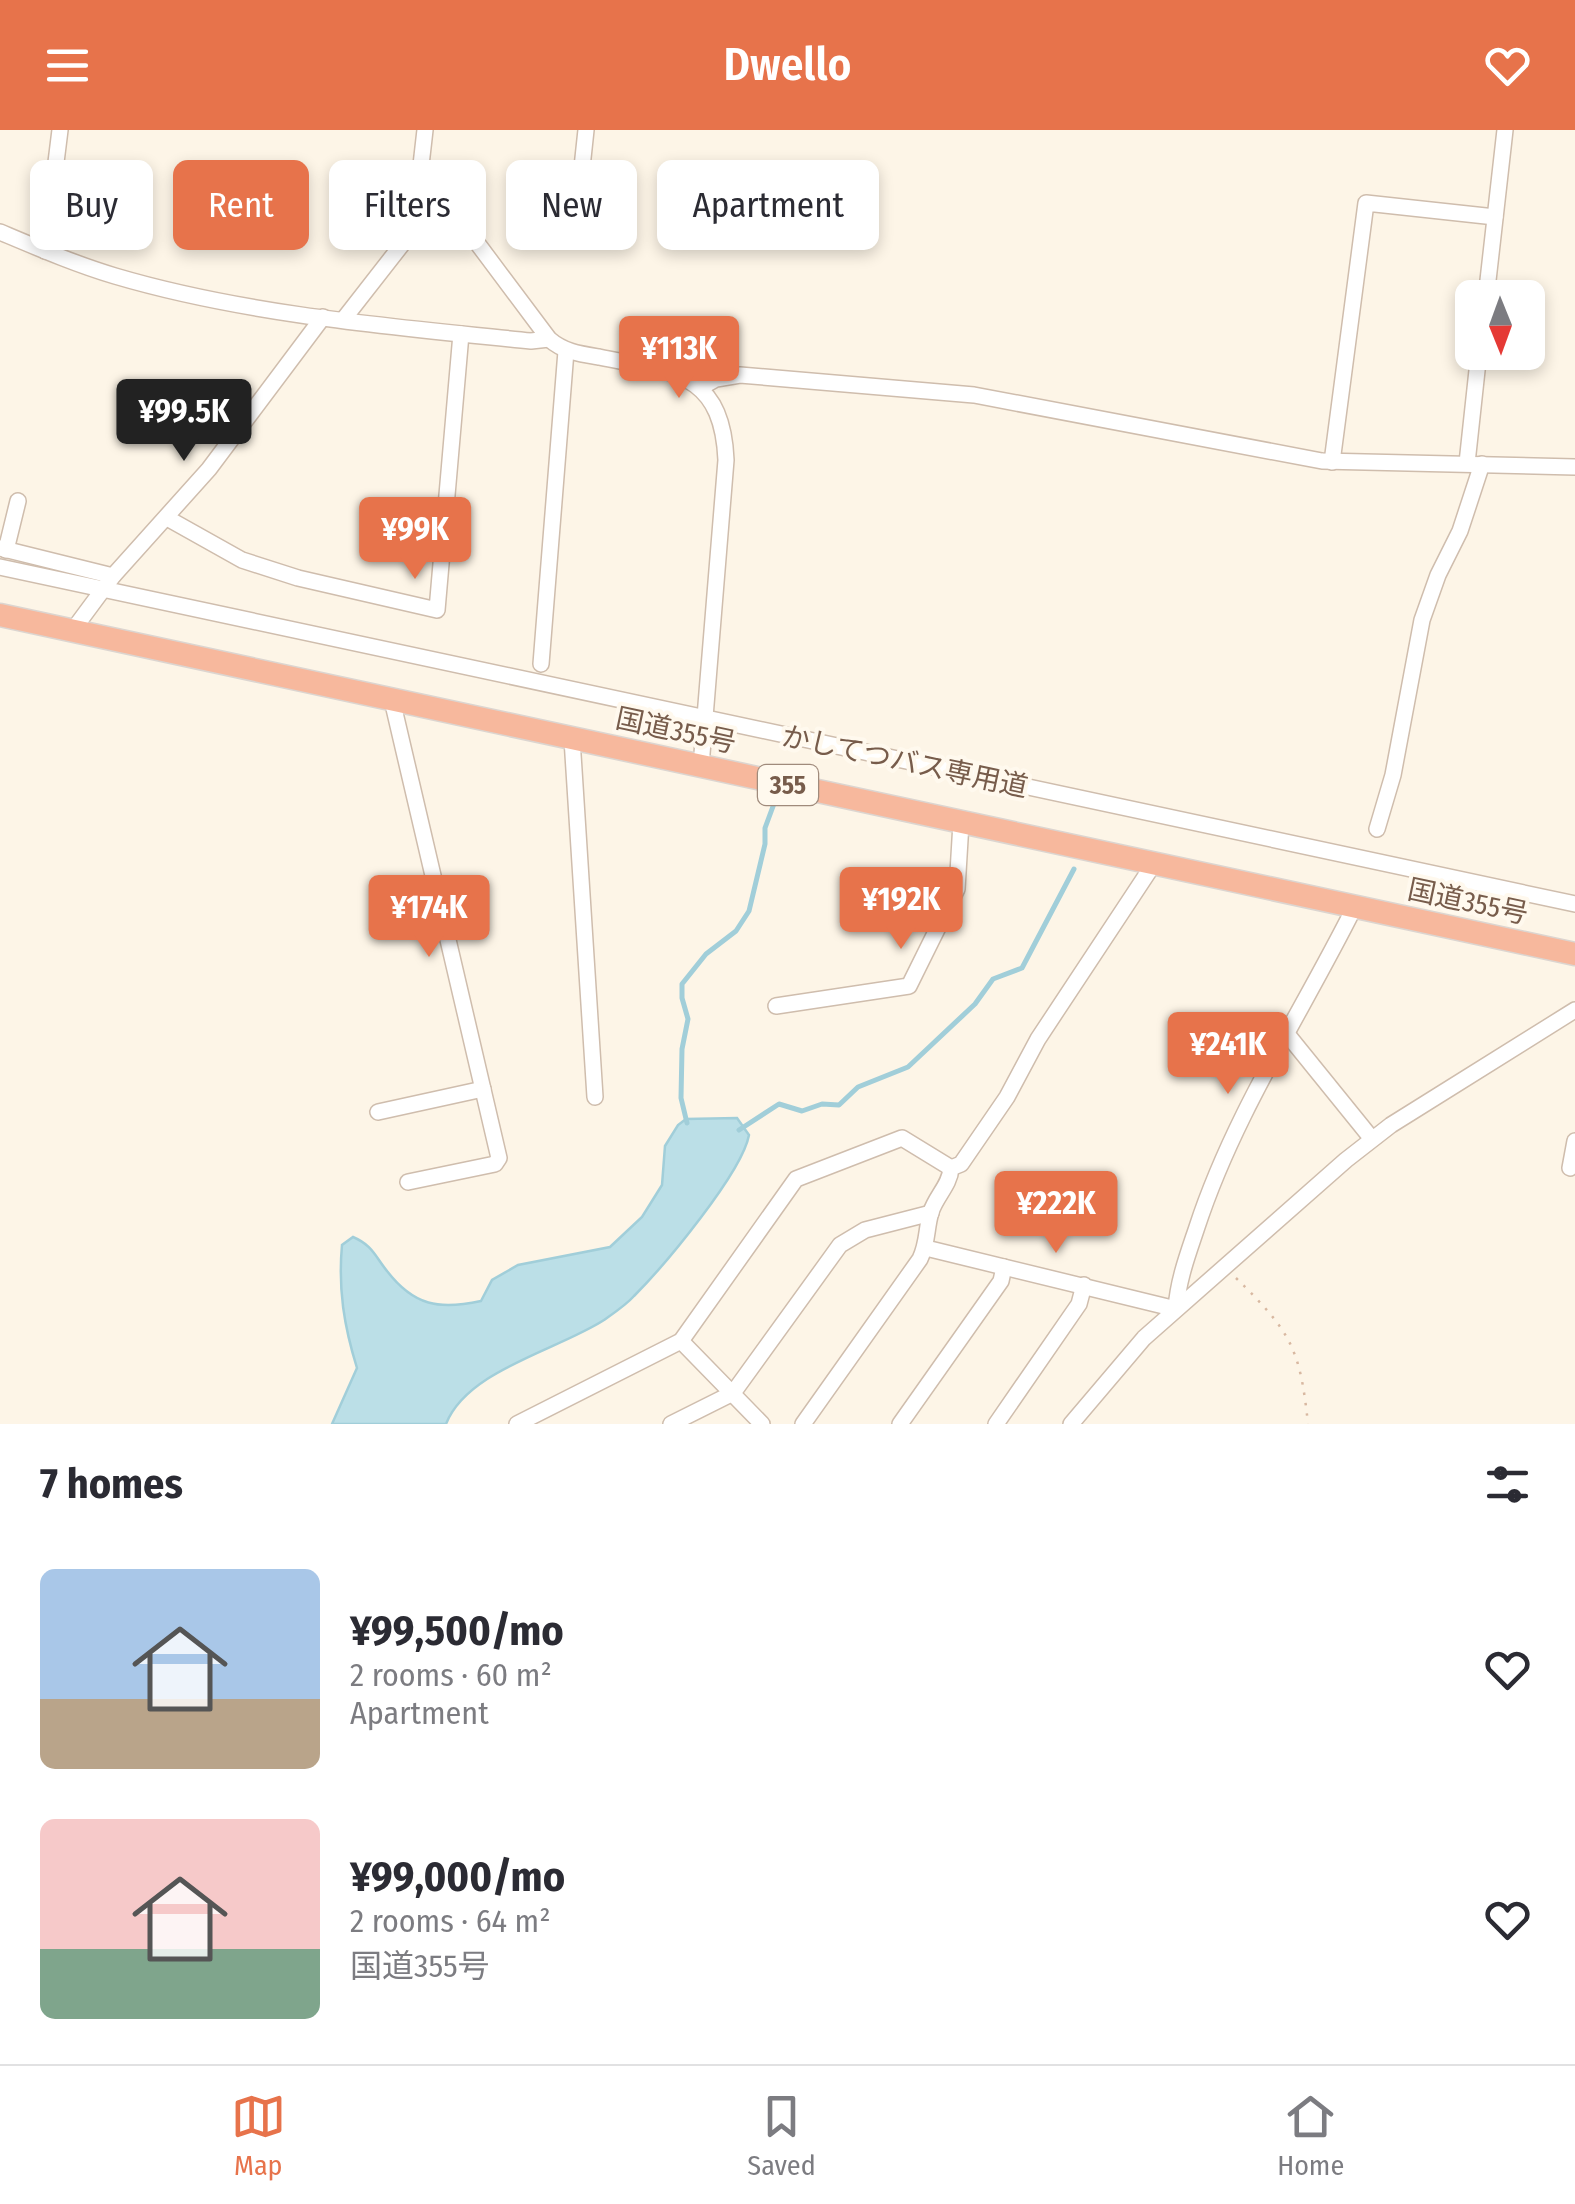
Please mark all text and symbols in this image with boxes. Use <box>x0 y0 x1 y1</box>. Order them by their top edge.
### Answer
icon: menu <box>40 38 95 93</box>
text: Dwello <box>723 38 852 92</box>
icon: heart <box>1480 38 1535 93</box>
chip: Buy <box>30 160 153 250</box>
chip: Rent <box>173 160 309 250</box>
chip: Filters <box>329 160 486 250</box>
chip: New <box>506 160 637 250</box>
chip: Apartment <box>657 160 879 250</box>
north arrow <box>1455 280 1545 370</box>
map controls <box>1455 280 1545 370</box>
pin: ¥113K <box>609 316 749 401</box>
text: ¥113K <box>641 329 717 367</box>
pin: ¥99.5K <box>103 379 265 464</box>
text: ¥99.5K <box>138 392 230 430</box>
pin: ¥99K <box>356 497 474 582</box>
text: ¥99K <box>381 510 449 548</box>
street label: 国道355号 <box>613 702 739 759</box>
street label: かしてつバス専用道 <box>779 719 1031 804</box>
road number: 355 <box>758 765 818 805</box>
pin: ¥192K <box>831 867 971 952</box>
street label: 国道355号 <box>1405 873 1531 930</box>
pin: ¥174K <box>359 875 499 960</box>
text: ¥192K <box>862 880 940 918</box>
text: ¥174K <box>391 888 467 926</box>
pin: ¥241K <box>1158 1012 1298 1097</box>
text: ¥241K <box>1190 1025 1266 1063</box>
pin: ¥222K <box>986 1171 1126 1256</box>
text: ¥222K <box>1016 1184 1096 1222</box>
icon: filters <box>1480 1457 1535 1512</box>
text: 7 homes <box>40 1459 183 1509</box>
text: ¥99,500/mo <box>350 1606 564 1656</box>
icon: home <box>120 1609 240 1729</box>
icon: heart <box>1480 1642 1535 1697</box>
text: 2 rooms · 60 m² <box>350 1656 552 1694</box>
text: Apartment <box>350 1694 489 1732</box>
text: ¥99,000/mo <box>350 1852 565 1902</box>
icon: home <box>120 1859 240 1979</box>
icon: heart <box>1480 1892 1535 1947</box>
text: 2 rooms · 64 m² <box>350 1902 551 1940</box>
text: 国道355号 <box>350 1947 490 1985</box>
tab: Map <box>231 2089 286 2182</box>
tab: Saved <box>747 2089 816 2182</box>
tab: Home <box>1277 2089 1344 2182</box>

